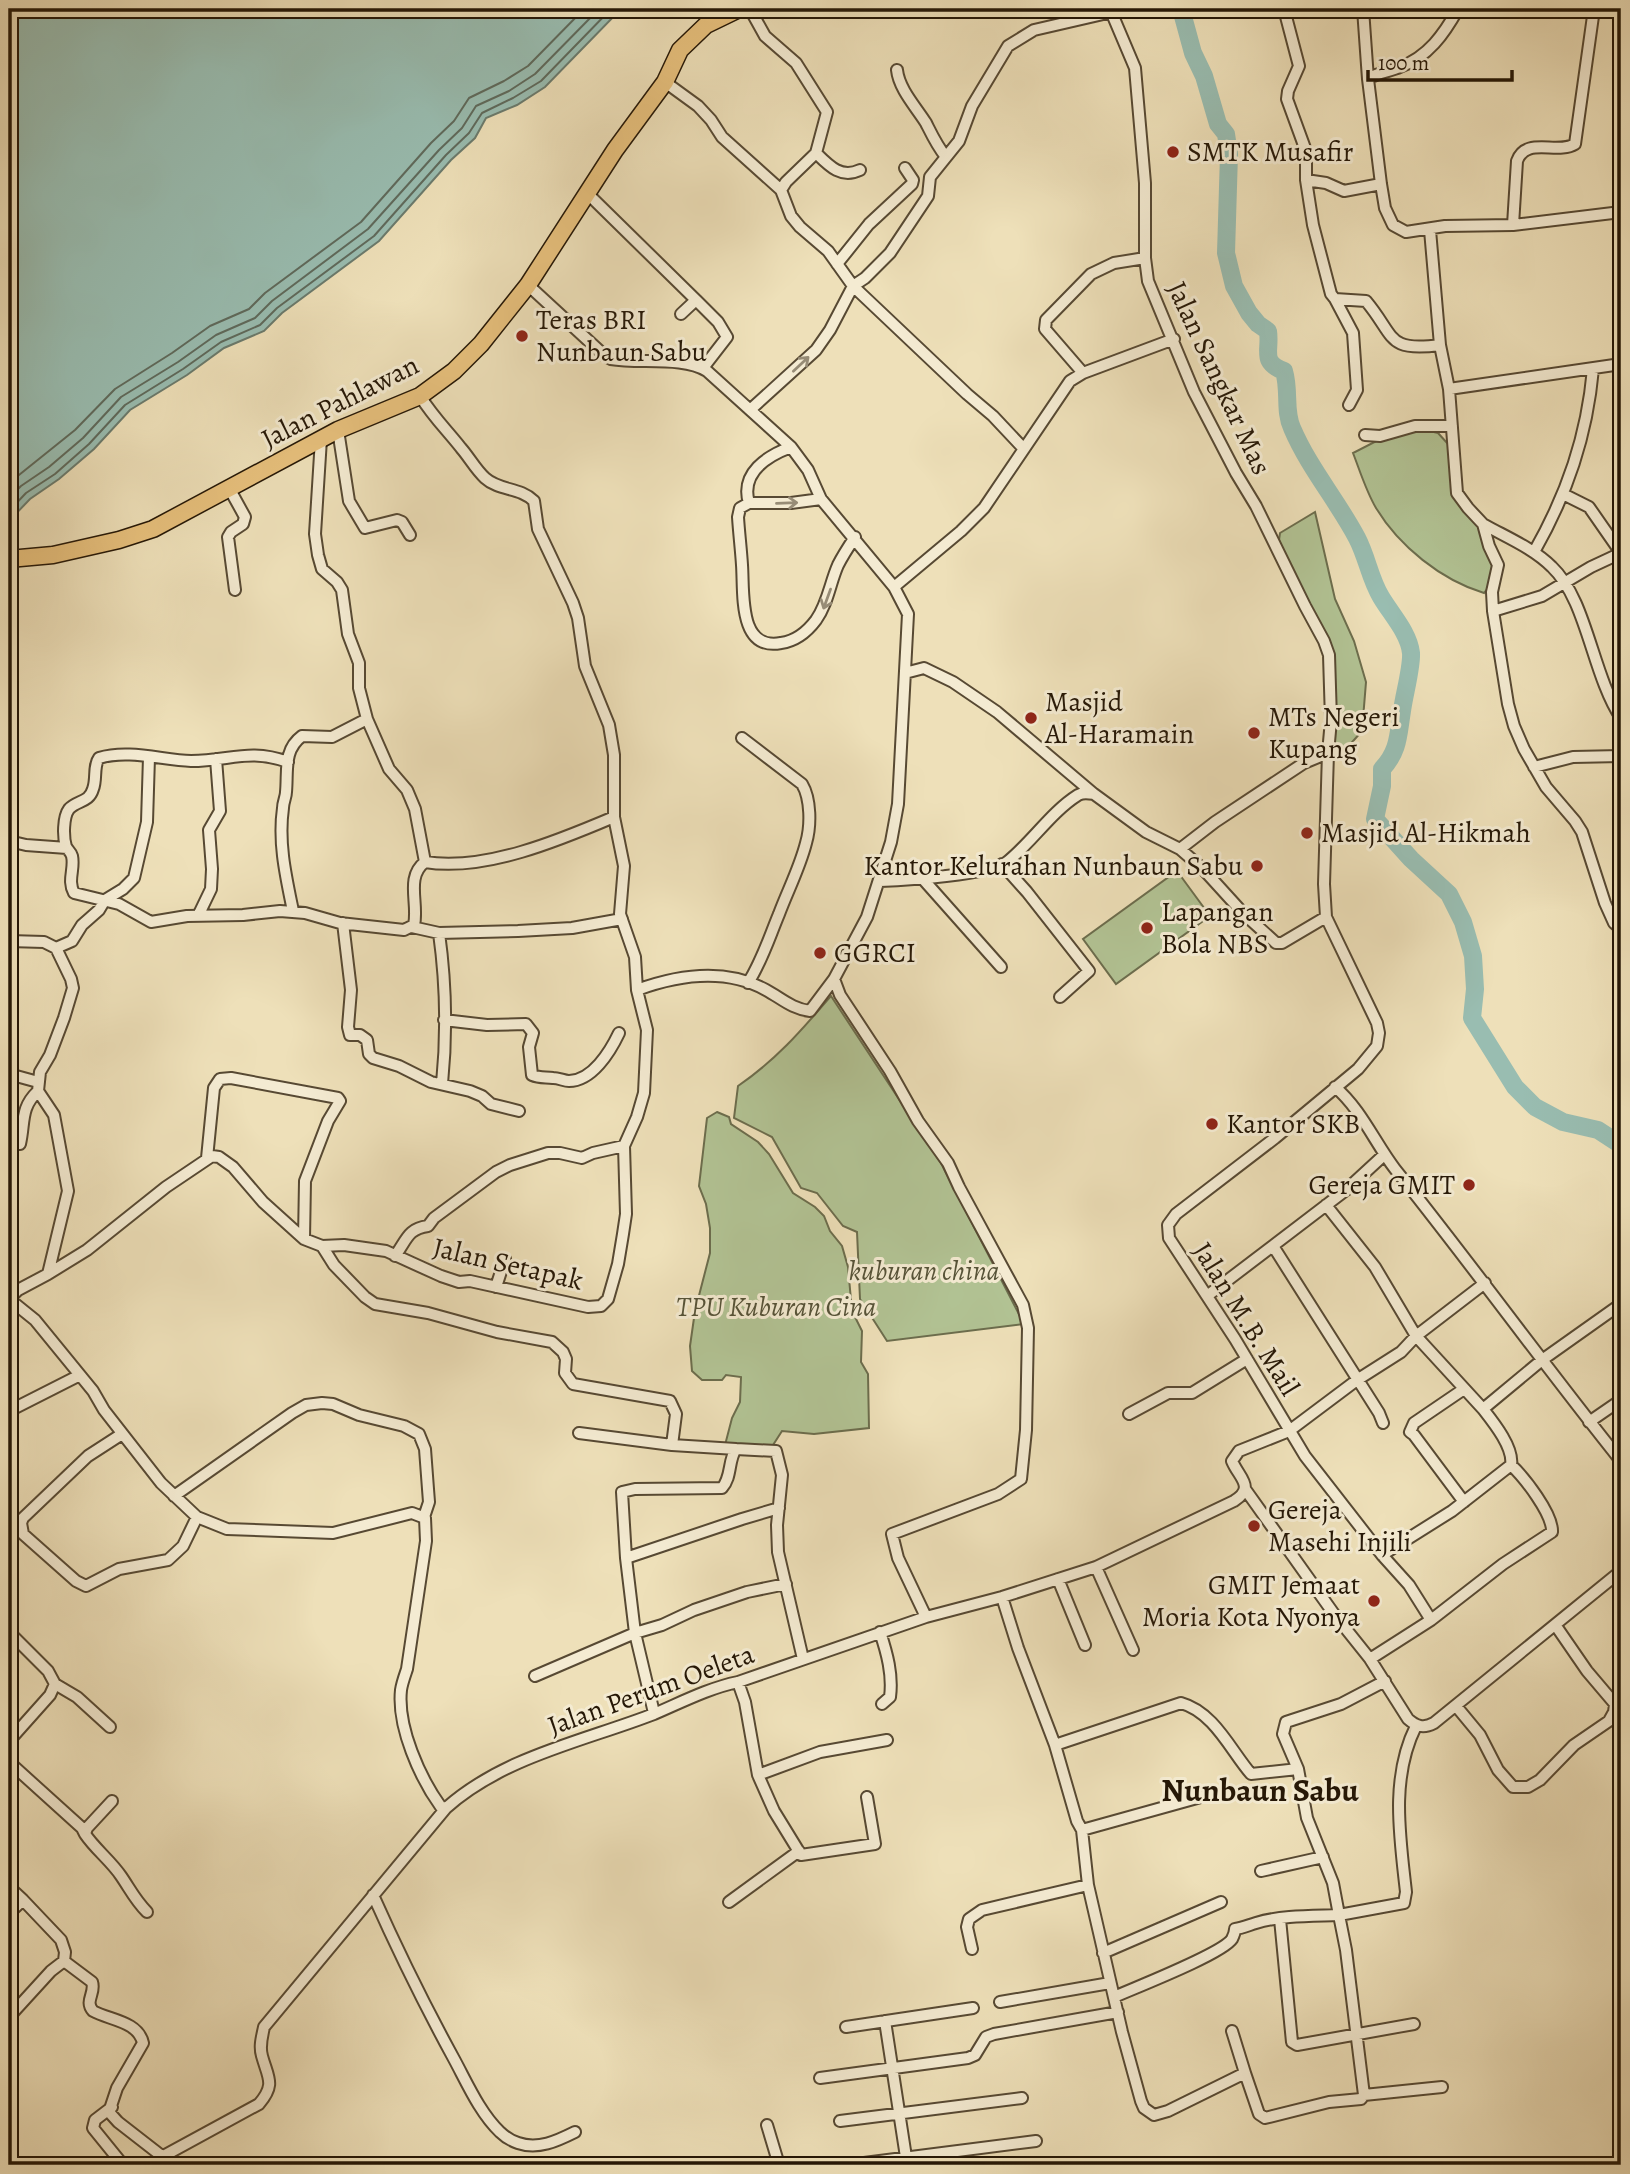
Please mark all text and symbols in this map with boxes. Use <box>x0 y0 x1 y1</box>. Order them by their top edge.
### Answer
scale bar <box>1368 38 1511 82</box>
text: 100 m <box>1378 49 1429 77</box>
place label: SMTK Musafir <box>1187 133 1354 171</box>
marker: SMTK Musafir <box>1165 144 1181 160</box>
street label: Jalan Sangkar Mas <box>1158 275 1280 481</box>
place label: Teras BRI Nunbaun Sabu <box>536 301 707 371</box>
marker: Teras BRI Nunbaun Sabu <box>514 328 530 344</box>
street label: Jalan Pahlawan <box>255 346 425 458</box>
one-way arrow <box>792 355 809 372</box>
one-way arrow <box>776 496 799 509</box>
one-way arrow <box>819 587 832 609</box>
place label: Masjid Al-Haramain <box>1044 683 1194 753</box>
place label: MTs Negeri Kupang <box>1268 698 1399 768</box>
marker: Masjid Al-Haramain <box>1023 710 1039 726</box>
marker: MTs Negeri Kupang <box>1246 725 1262 741</box>
place label: Masjid Al-Hikmah <box>1321 814 1531 852</box>
marker: Masjid Al-Hikmah <box>1299 825 1315 841</box>
place label: Kantor Kelurahan Nunbaun Sabu <box>864 847 1244 885</box>
marker: Kantor Kelurahan Nunbaun Sabu <box>1249 858 1265 874</box>
place label: Lapangan Bola NBS <box>1161 893 1273 963</box>
marker: Lapangan Bola NBS <box>1139 920 1155 936</box>
place label: GGRCI <box>834 934 916 972</box>
marker: GGRCI <box>812 945 828 961</box>
place label: Kantor SKB <box>1226 1105 1360 1143</box>
marker: Kantor SKB <box>1204 1116 1220 1132</box>
place label: Gereja GMIT <box>1309 1166 1455 1204</box>
marker: Gereja GMIT <box>1461 1177 1477 1193</box>
street label: Jalan Setapak <box>429 1228 587 1300</box>
street label: Jalan M.B. Mail <box>1184 1235 1308 1403</box>
park label: kuburan china <box>849 1252 1000 1290</box>
park label: TPU Kuburan Cina <box>676 1288 876 1326</box>
place label: Gereja Masehi Injili <box>1268 1491 1411 1561</box>
marker: Gereja Masehi Injili <box>1246 1518 1262 1534</box>
place label: GMIT Jemaat Moria Kota Nyonya <box>1142 1566 1360 1636</box>
marker: GMIT Jemaat Moria Kota Nyonya <box>1366 1593 1382 1609</box>
street label: Jalan Perum Oeleta <box>542 1635 760 1745</box>
district label: Nunbaun Sabu <box>1161 1768 1359 1812</box>

